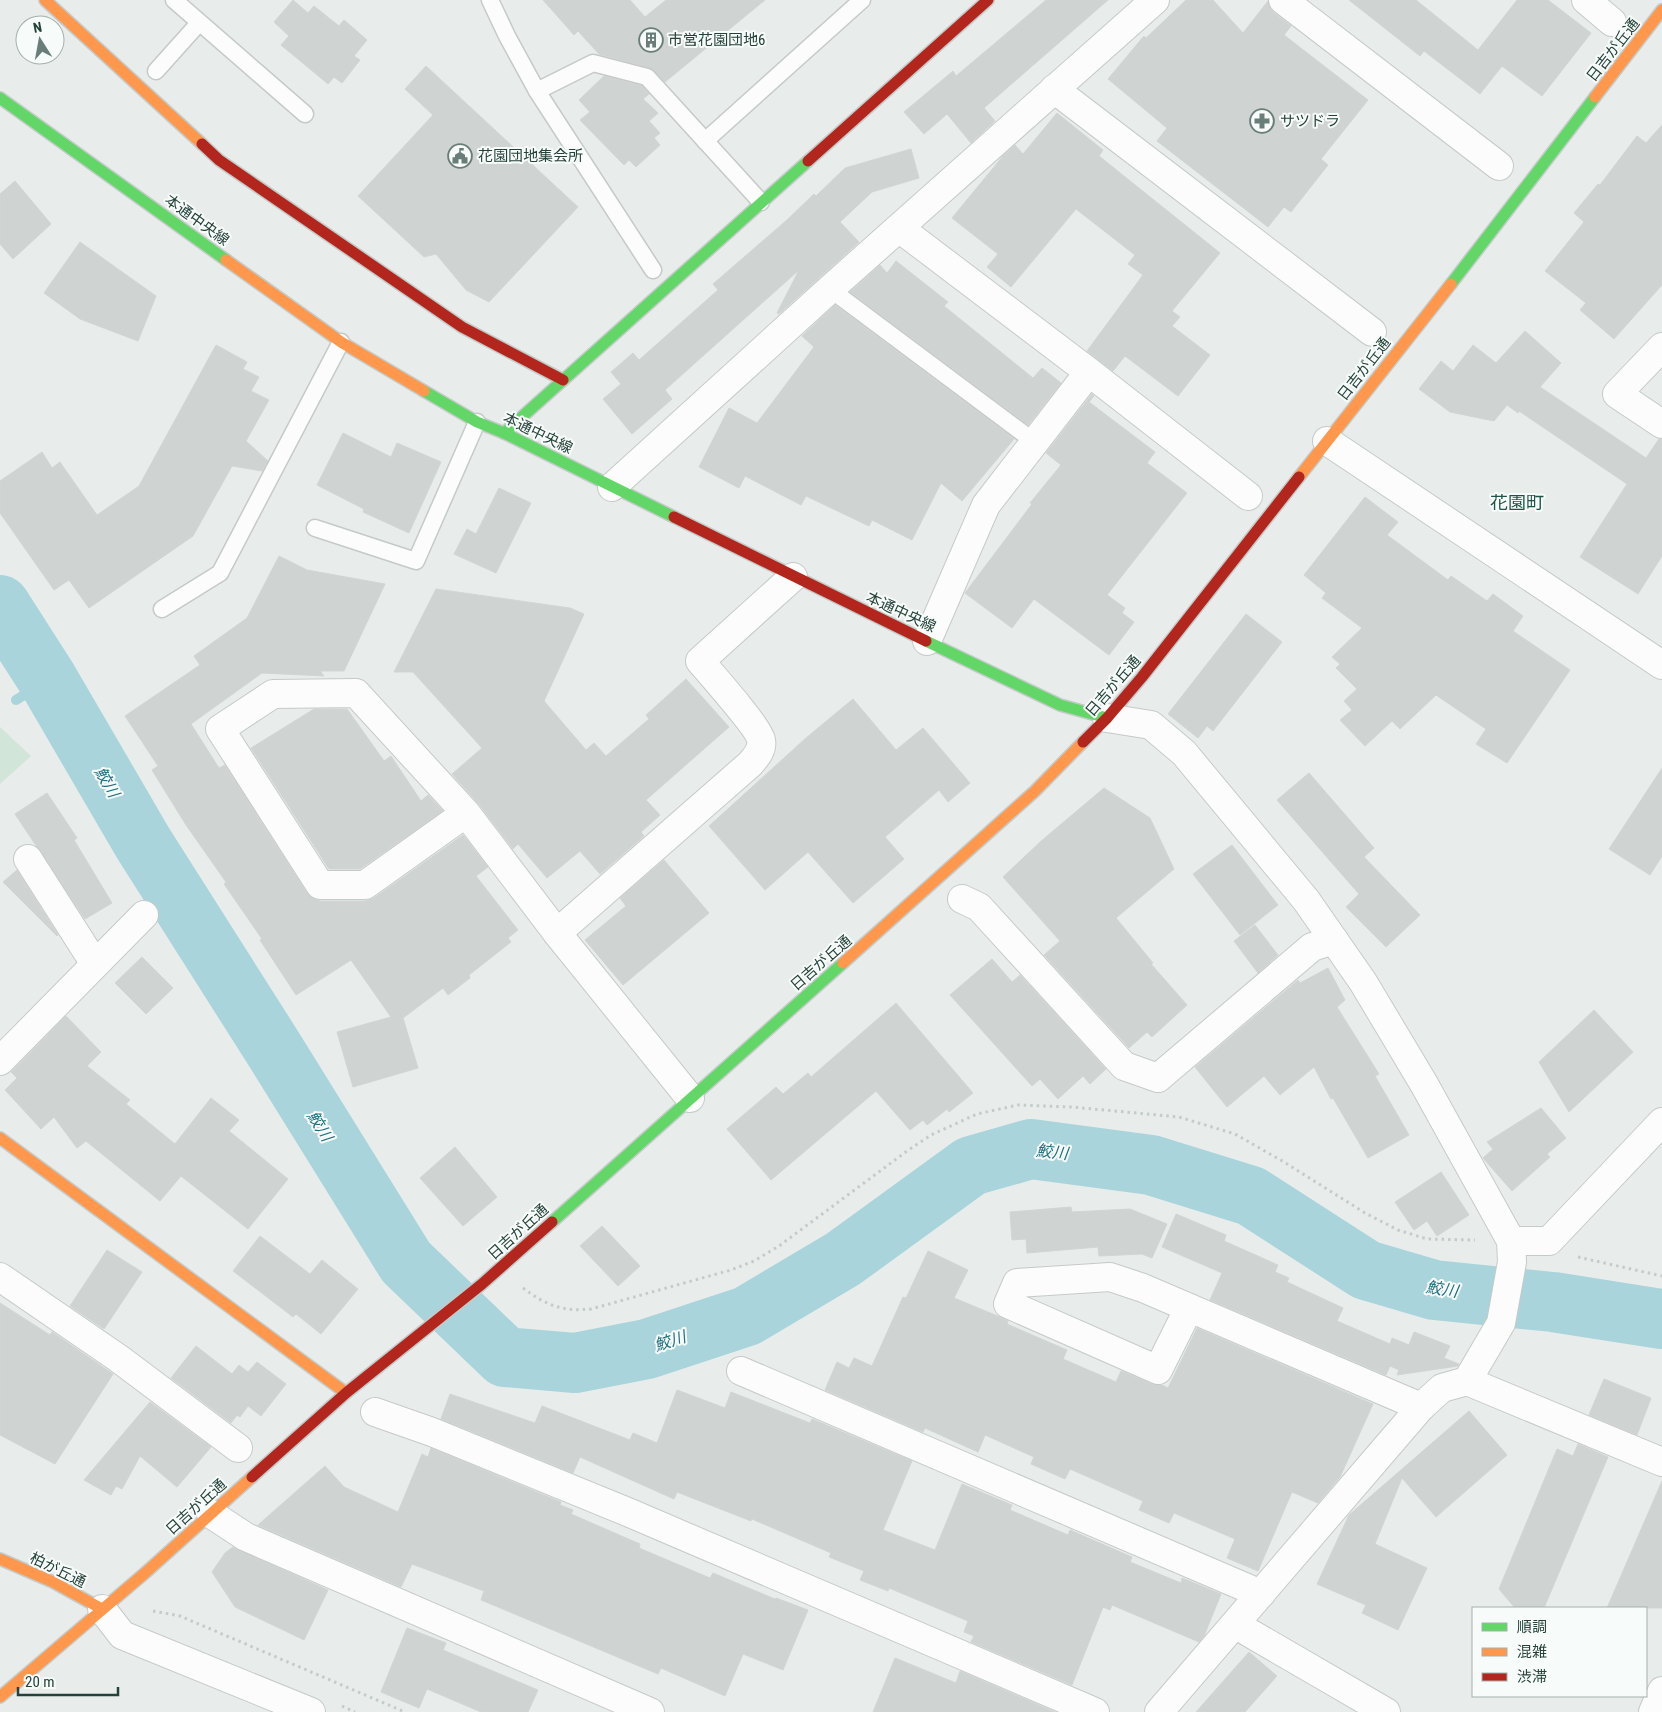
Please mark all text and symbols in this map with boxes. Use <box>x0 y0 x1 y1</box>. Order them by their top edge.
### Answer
north arrow <box>15 15 65 65</box>
street label: 日吉が丘通 <box>1583 15 1643 85</box>
text: N <box>32 19 43 36</box>
building icon: 市営花園団地6 <box>638 27 664 53</box>
place label: 市営花園団地6 <box>668 31 765 49</box>
pharmacy icon: サツドラ <box>1249 108 1275 134</box>
place label: サツドラ <box>1280 112 1340 130</box>
public building icon: 花園団地集会所 <box>447 143 473 169</box>
place label: 花園団地集会所 <box>478 147 583 165</box>
street label: 本通中央線 <box>161 191 233 249</box>
street label: 日吉が丘通 <box>1334 334 1394 404</box>
street label: 本通中央線 <box>500 408 576 458</box>
district label: 花園町 <box>1490 492 1544 513</box>
street label: 本通中央線 <box>863 588 939 636</box>
street label: 日吉が丘通 <box>1082 652 1144 720</box>
water label: 鮫川 <box>91 763 124 802</box>
street label: 日吉が丘通 <box>787 932 855 994</box>
water label: 鮫川 <box>303 1107 338 1146</box>
water label: 鮫川 <box>1035 1141 1071 1163</box>
street label: 日吉が丘通 <box>484 1200 552 1264</box>
water label: 鮫川 <box>1425 1277 1461 1301</box>
water label: 鮫川 <box>652 1326 690 1355</box>
street label: 日吉が丘通 <box>162 1475 230 1539</box>
street label: 柏が丘通 <box>27 1549 89 1591</box>
legend <box>1472 1607 1647 1697</box>
text: 順調 <box>1517 1618 1547 1636</box>
text: 混雑 <box>1517 1643 1547 1661</box>
scale bar <box>18 1664 118 1696</box>
text: 渋滞 <box>1517 1668 1547 1686</box>
text: 20 m <box>25 1673 55 1691</box>

